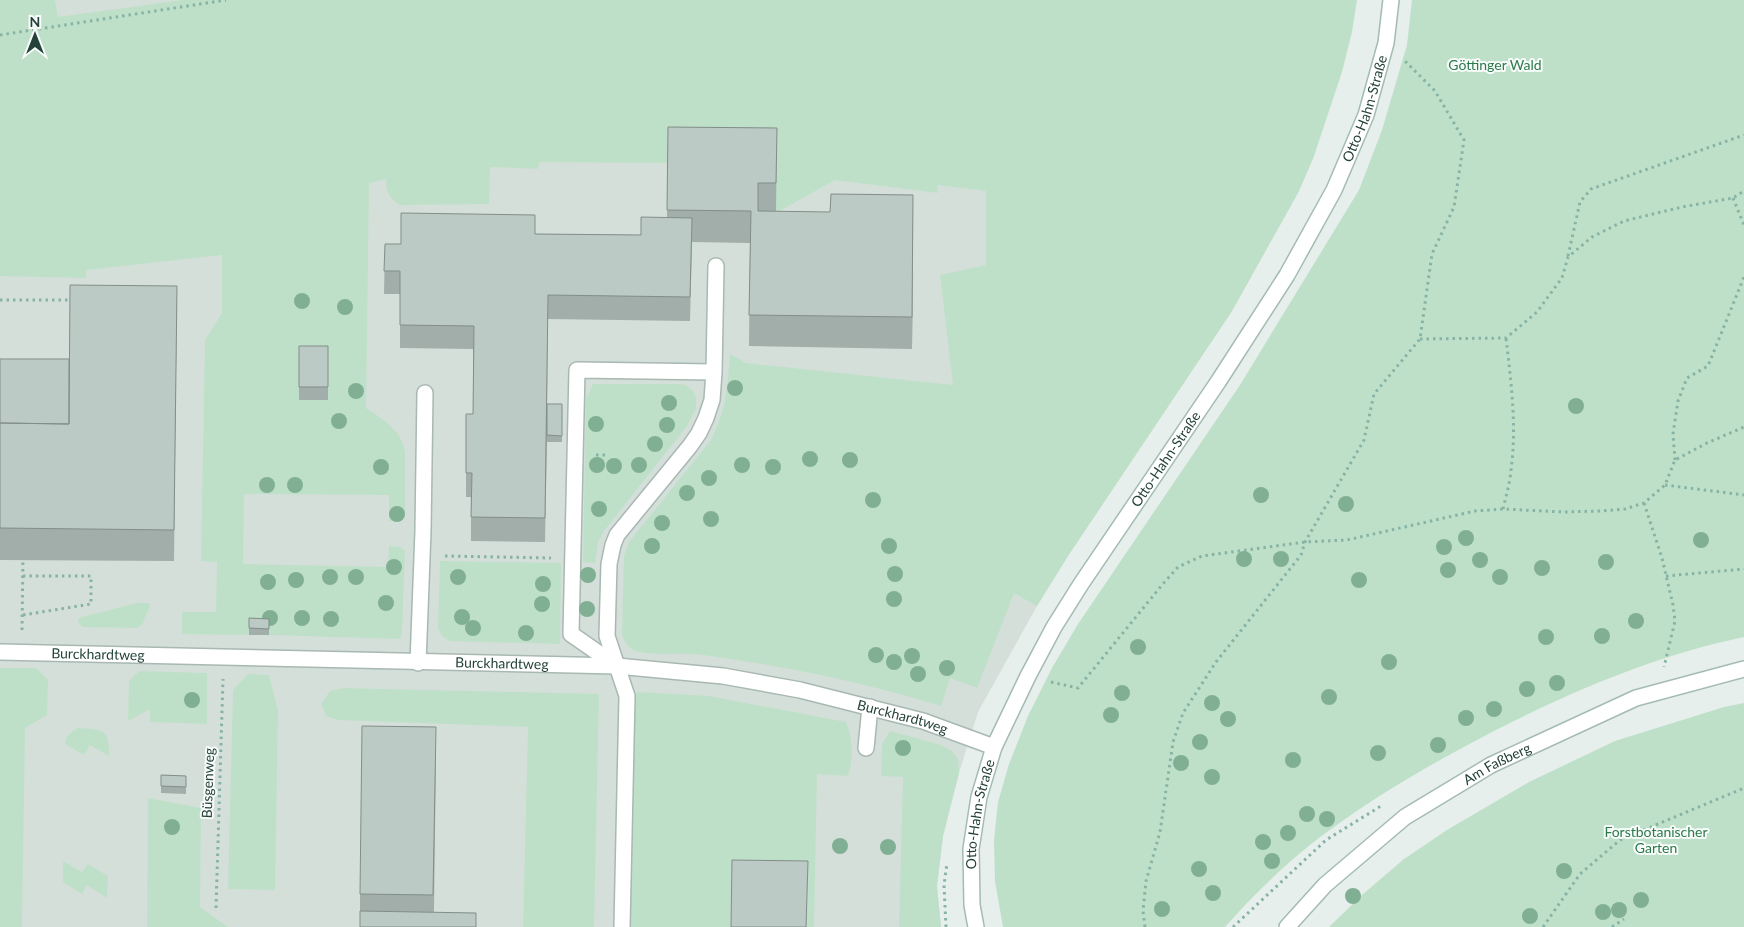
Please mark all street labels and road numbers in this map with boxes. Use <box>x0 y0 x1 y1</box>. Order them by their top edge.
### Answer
street label: Otto-Hahn-Straße <box>1338 53 1390 164</box>
street label: Otto-Hahn-Straße <box>1127 408 1204 510</box>
street label: Burckhardtweg <box>51 644 145 663</box>
street label: Burckhardtweg <box>455 653 549 672</box>
street label: Burckhardtweg <box>856 696 950 737</box>
street label: Am Faßberg <box>1460 739 1533 788</box>
street label: Büsgenweg <box>198 747 217 819</box>
street label: Otto-Hahn-Straße <box>962 757 998 870</box>

